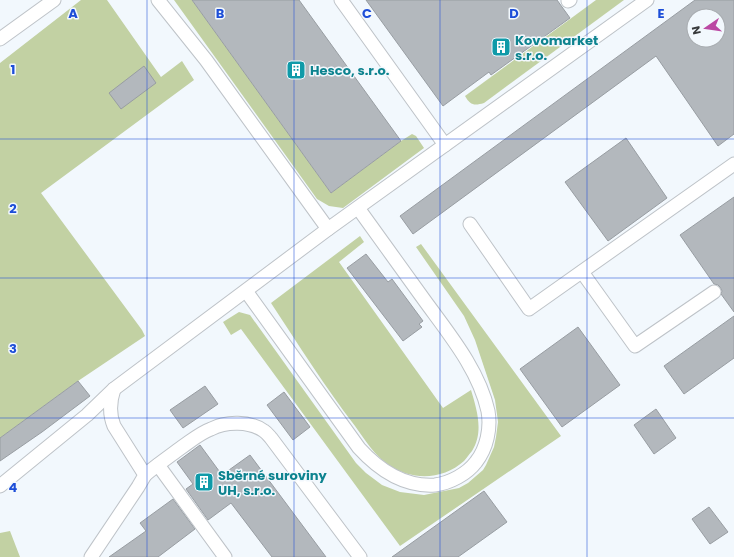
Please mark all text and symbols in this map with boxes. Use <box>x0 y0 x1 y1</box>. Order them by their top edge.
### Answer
text: A <box>68 4 78 23</box>
text: B <box>216 4 225 23</box>
text: C <box>362 4 372 23</box>
text: D <box>509 4 519 23</box>
text: E <box>657 4 665 23</box>
north arrow <box>686 8 726 48</box>
text: N <box>688 24 705 36</box>
place label: Kovomarket s.r.o. <box>515 31 598 65</box>
building icon: Kovomarket s.r.o. <box>490 36 512 58</box>
building icon: Hesco, s.r.o. <box>285 59 307 81</box>
text: 1 <box>11 60 15 79</box>
place label: Hesco, s.r.o. <box>310 61 390 80</box>
text: 2 <box>9 199 17 218</box>
text: 3 <box>9 339 17 358</box>
place label: Sběrné suroviny UH, s.r.o. <box>218 466 328 500</box>
building icon: Sběrné suroviny UH, s.r.o. <box>193 471 215 493</box>
text: 4 <box>9 478 18 497</box>

